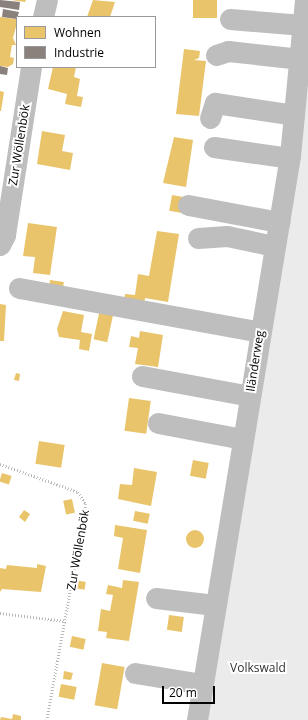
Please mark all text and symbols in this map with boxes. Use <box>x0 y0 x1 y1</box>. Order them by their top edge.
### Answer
legend <box>16 16 156 68</box>
text: Wohnen <box>54 24 101 41</box>
text: Industrie <box>54 44 104 61</box>
street label: Zur Wöllenbök <box>6 104 32 186</box>
street label: Iländerweg <box>243 329 267 393</box>
street label: Zur Wöllenbök <box>64 509 92 591</box>
park label: Volkswald <box>230 661 286 675</box>
scale bar <box>164 678 217 704</box>
text: 20 m <box>169 684 197 701</box>

